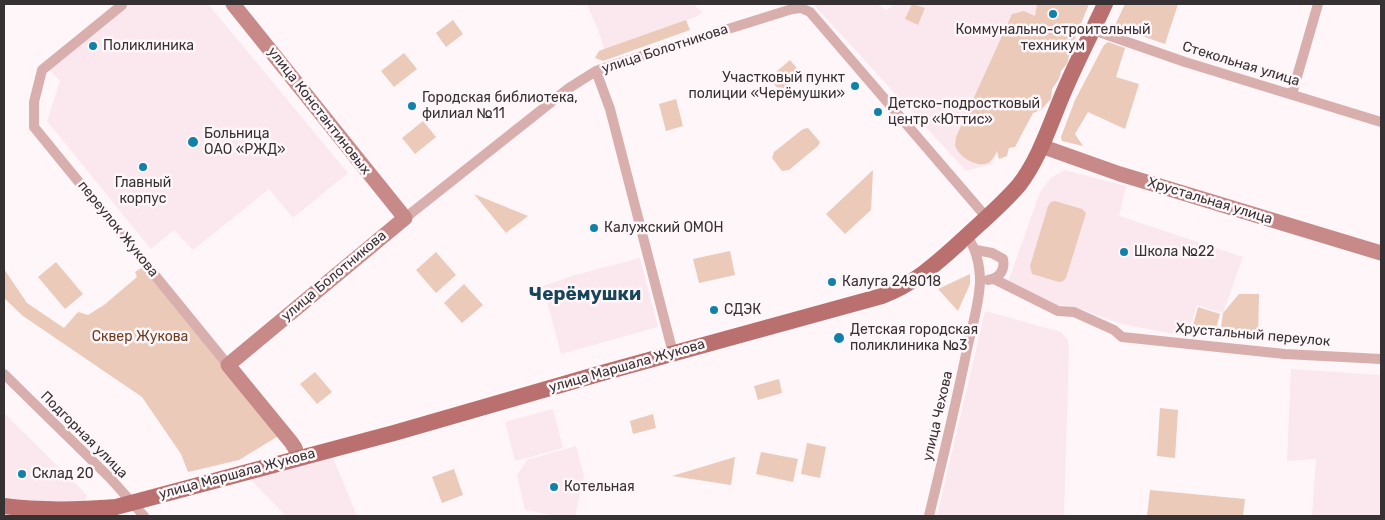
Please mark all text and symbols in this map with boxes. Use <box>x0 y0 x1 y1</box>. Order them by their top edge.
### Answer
marker: Коммунально-строительный техникум <box>1047 8 1059 20</box>
street label: улица Болотникова <box>600 21 730 77</box>
place label: Коммунально-строительный техникум <box>956 22 1150 54</box>
place label: Поликлиника <box>103 38 194 54</box>
street label: Стекольная улица <box>1180 38 1302 90</box>
marker: Поликлиника <box>87 40 99 52</box>
street label: улица Константиновых <box>264 44 374 178</box>
place label: Участковый пункт полиции «Черёмушки» <box>689 70 845 102</box>
marker: Участковый пункт полиции «Черёмушки» <box>849 80 861 92</box>
place label: Городская библиотека, филиал №11 <box>422 90 578 122</box>
place label: Детско-подростковый центр «Юттис» <box>888 96 1040 128</box>
marker: Городская библиотека, филиал №11 <box>406 100 418 112</box>
marker: Детско-подростковый центр «Юттис» <box>872 106 884 118</box>
place label: Больница ОАО «РЖД» <box>204 126 286 158</box>
marker: Больница ОАО «РЖД» <box>186 135 200 149</box>
marker: Главный корпус <box>137 161 149 173</box>
street label: Хрустальная улица <box>1146 174 1274 228</box>
place label: Главный корпус <box>115 175 171 208</box>
street label: переулок Жукова <box>74 178 162 280</box>
place label: Калужский ОМОН <box>604 220 723 236</box>
marker: Калужский ОМОН <box>588 222 600 234</box>
street label: улица Болотникова <box>278 227 390 325</box>
place label: Школа №22 <box>1134 244 1214 260</box>
marker: Школа №22 <box>1118 246 1130 258</box>
place label: Калуга 248018 <box>842 274 941 290</box>
marker: Калуга 248018 <box>826 276 838 288</box>
district label: Черёмушки <box>529 284 641 306</box>
place label: СДЭК <box>724 302 761 318</box>
marker: СДЭК <box>708 304 720 316</box>
street label: Хрустальный переулок <box>1175 320 1331 350</box>
place label: Детская городская поликлиника №3 <box>850 322 978 354</box>
park label: Сквер Жукова <box>92 329 188 345</box>
marker: Детская городская поликлиника №3 <box>832 331 846 345</box>
street label: улица Маршала Жукова <box>547 336 707 396</box>
street label: улица Чехова <box>919 369 957 463</box>
street label: Подгорная улица <box>37 388 131 482</box>
street label: улица Маршала Жукова <box>157 445 317 503</box>
place label: Склад 20 <box>32 466 94 482</box>
marker: Склад 20 <box>16 468 28 480</box>
place label: Котельная <box>564 479 635 495</box>
marker: Котельная <box>548 481 560 493</box>

